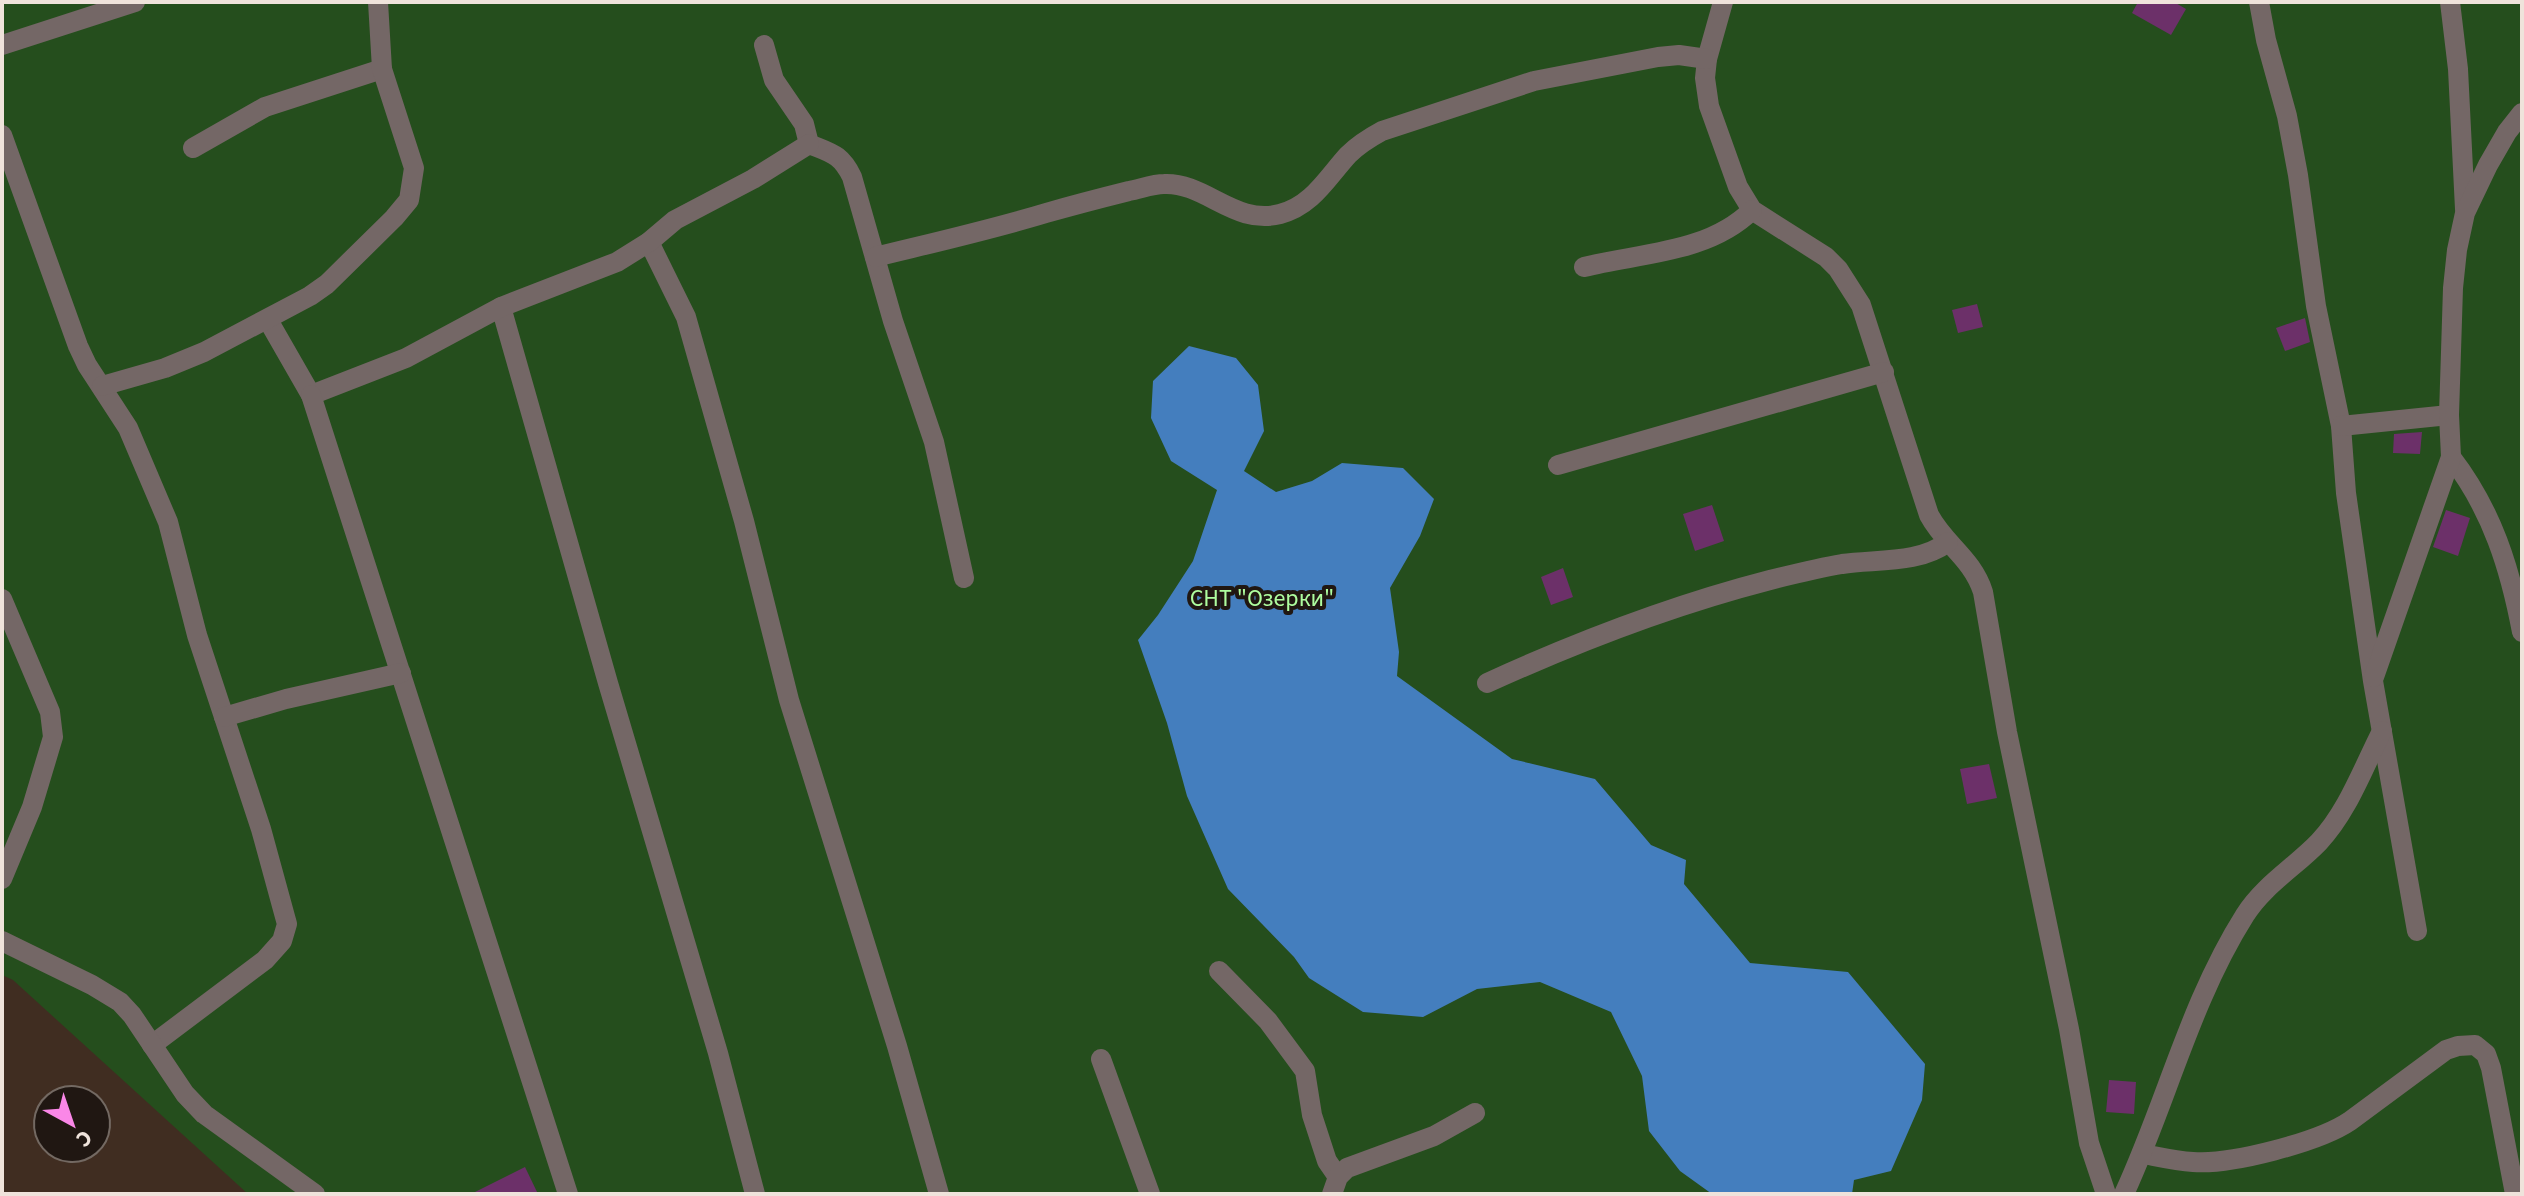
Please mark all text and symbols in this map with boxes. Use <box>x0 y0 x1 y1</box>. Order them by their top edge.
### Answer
park label: СНТ "Озерки" <box>1190 581 1334 616</box>
north arrow <box>32 1084 112 1164</box>
text: С <box>69 1122 99 1155</box>

